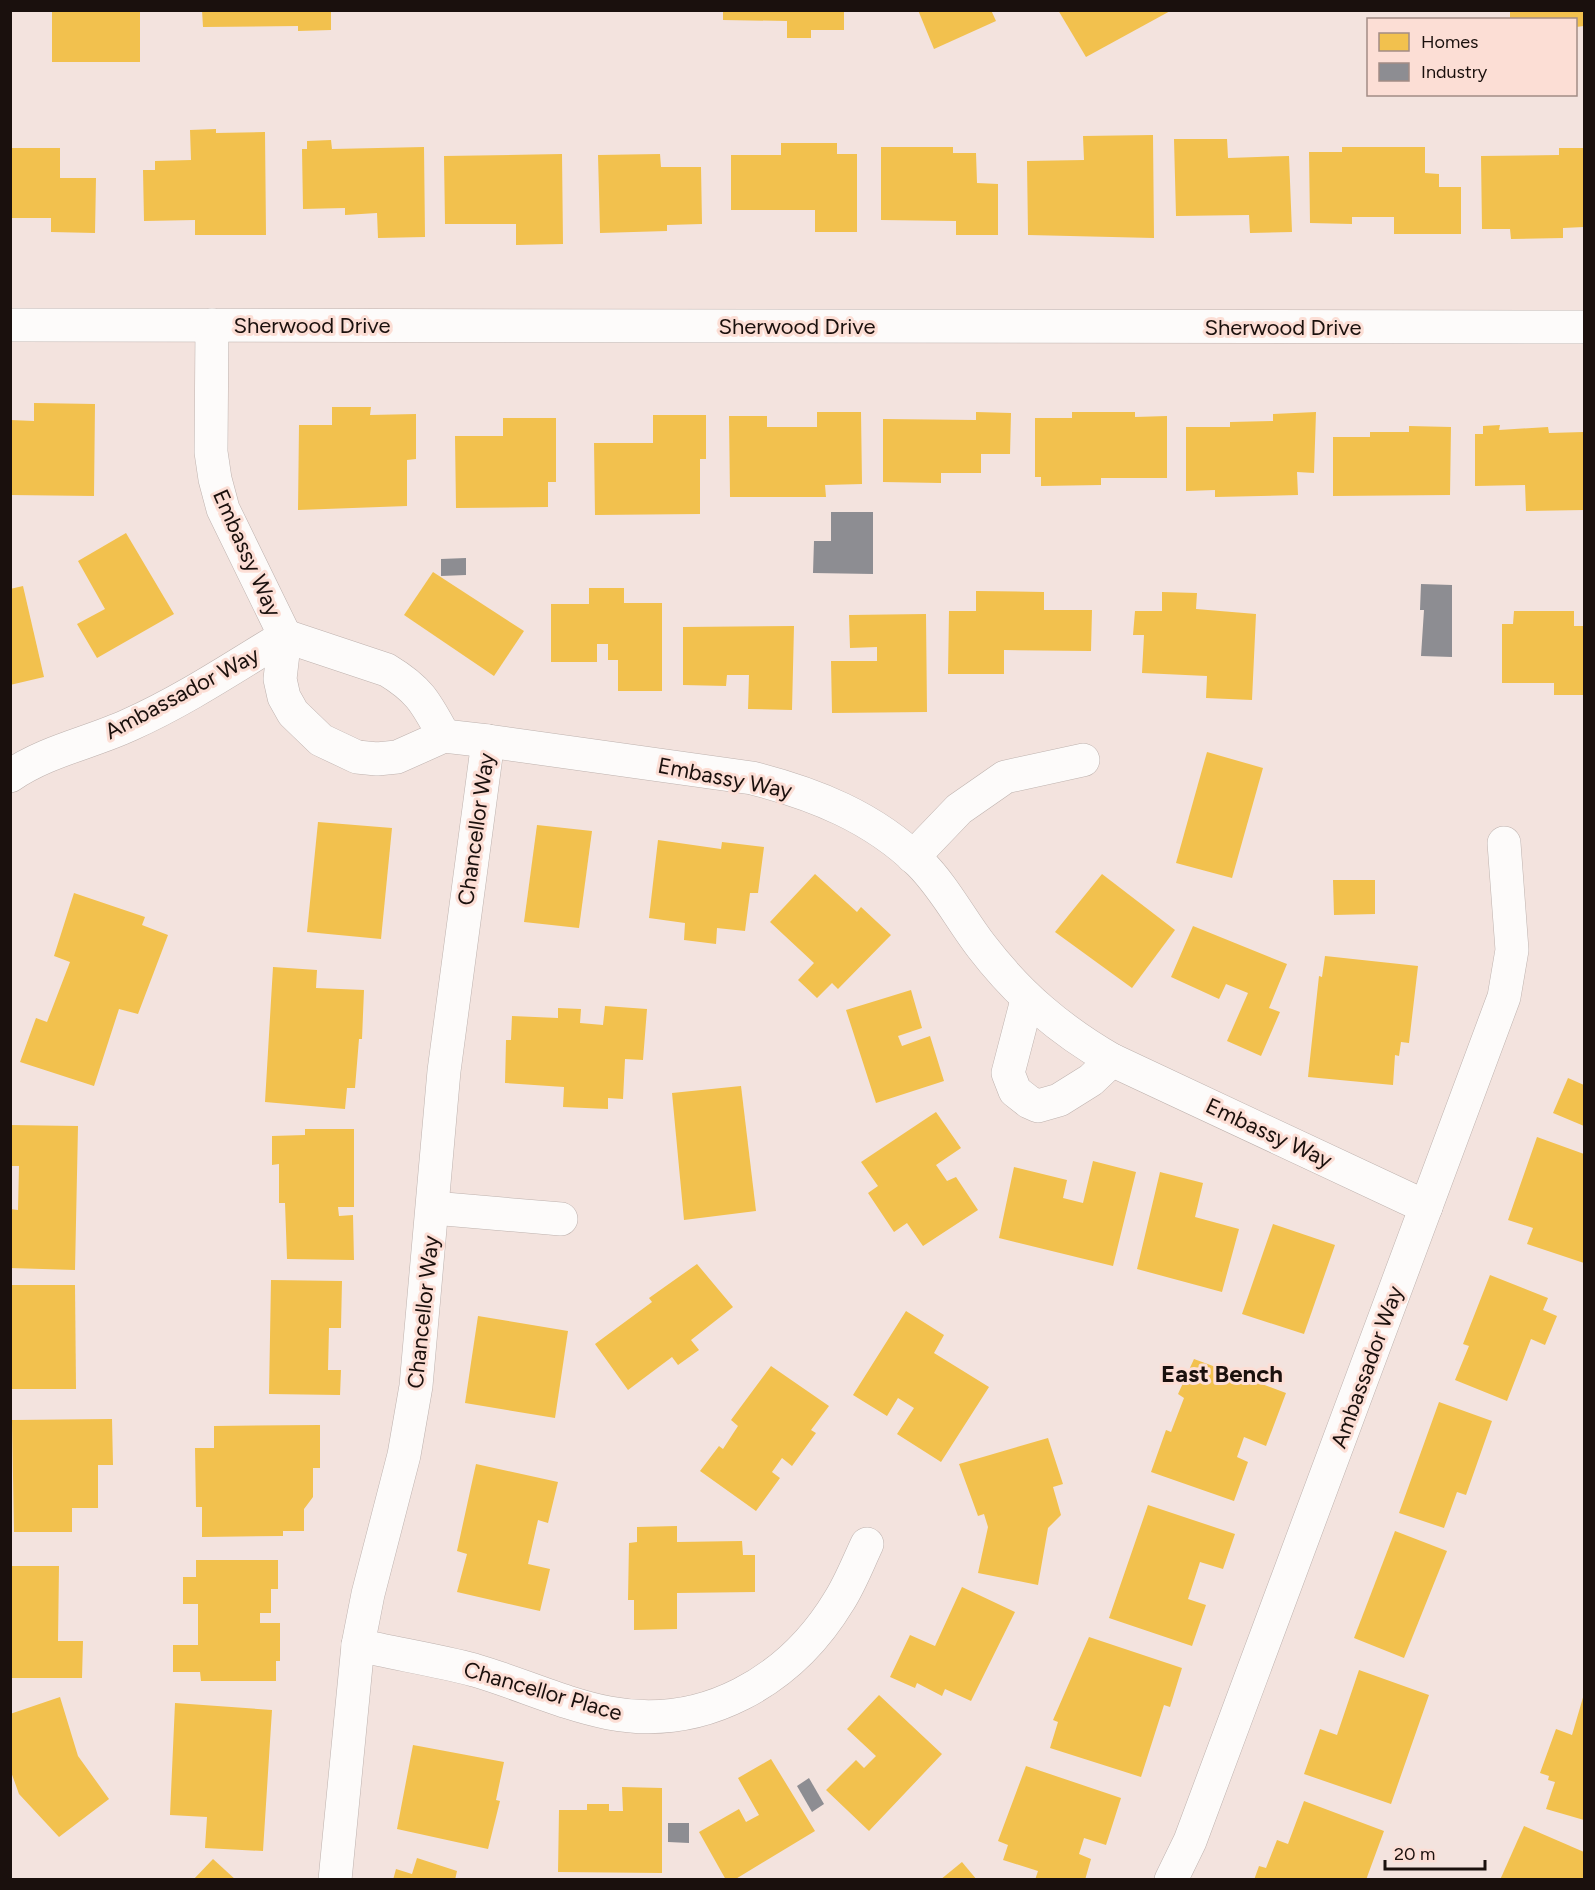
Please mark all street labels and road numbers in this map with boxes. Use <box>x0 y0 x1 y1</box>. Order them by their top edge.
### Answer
street label: Sherwood Drive <box>234 312 390 339</box>
street label: Sherwood Drive <box>719 313 875 340</box>
street label: Sherwood Drive <box>1205 314 1361 341</box>
street label: Embassy Way <box>207 485 287 621</box>
street label: Ambassador Way <box>100 641 264 745</box>
street label: Chancellor Way <box>452 751 500 907</box>
street label: Embassy Way <box>656 752 795 804</box>
street label: Embassy Way <box>1202 1092 1337 1174</box>
street label: Chancellor Way <box>402 1234 445 1390</box>
street label: Ambassador Way <box>1325 1282 1409 1452</box>
street label: Chancellor Place <box>461 1655 625 1727</box>

